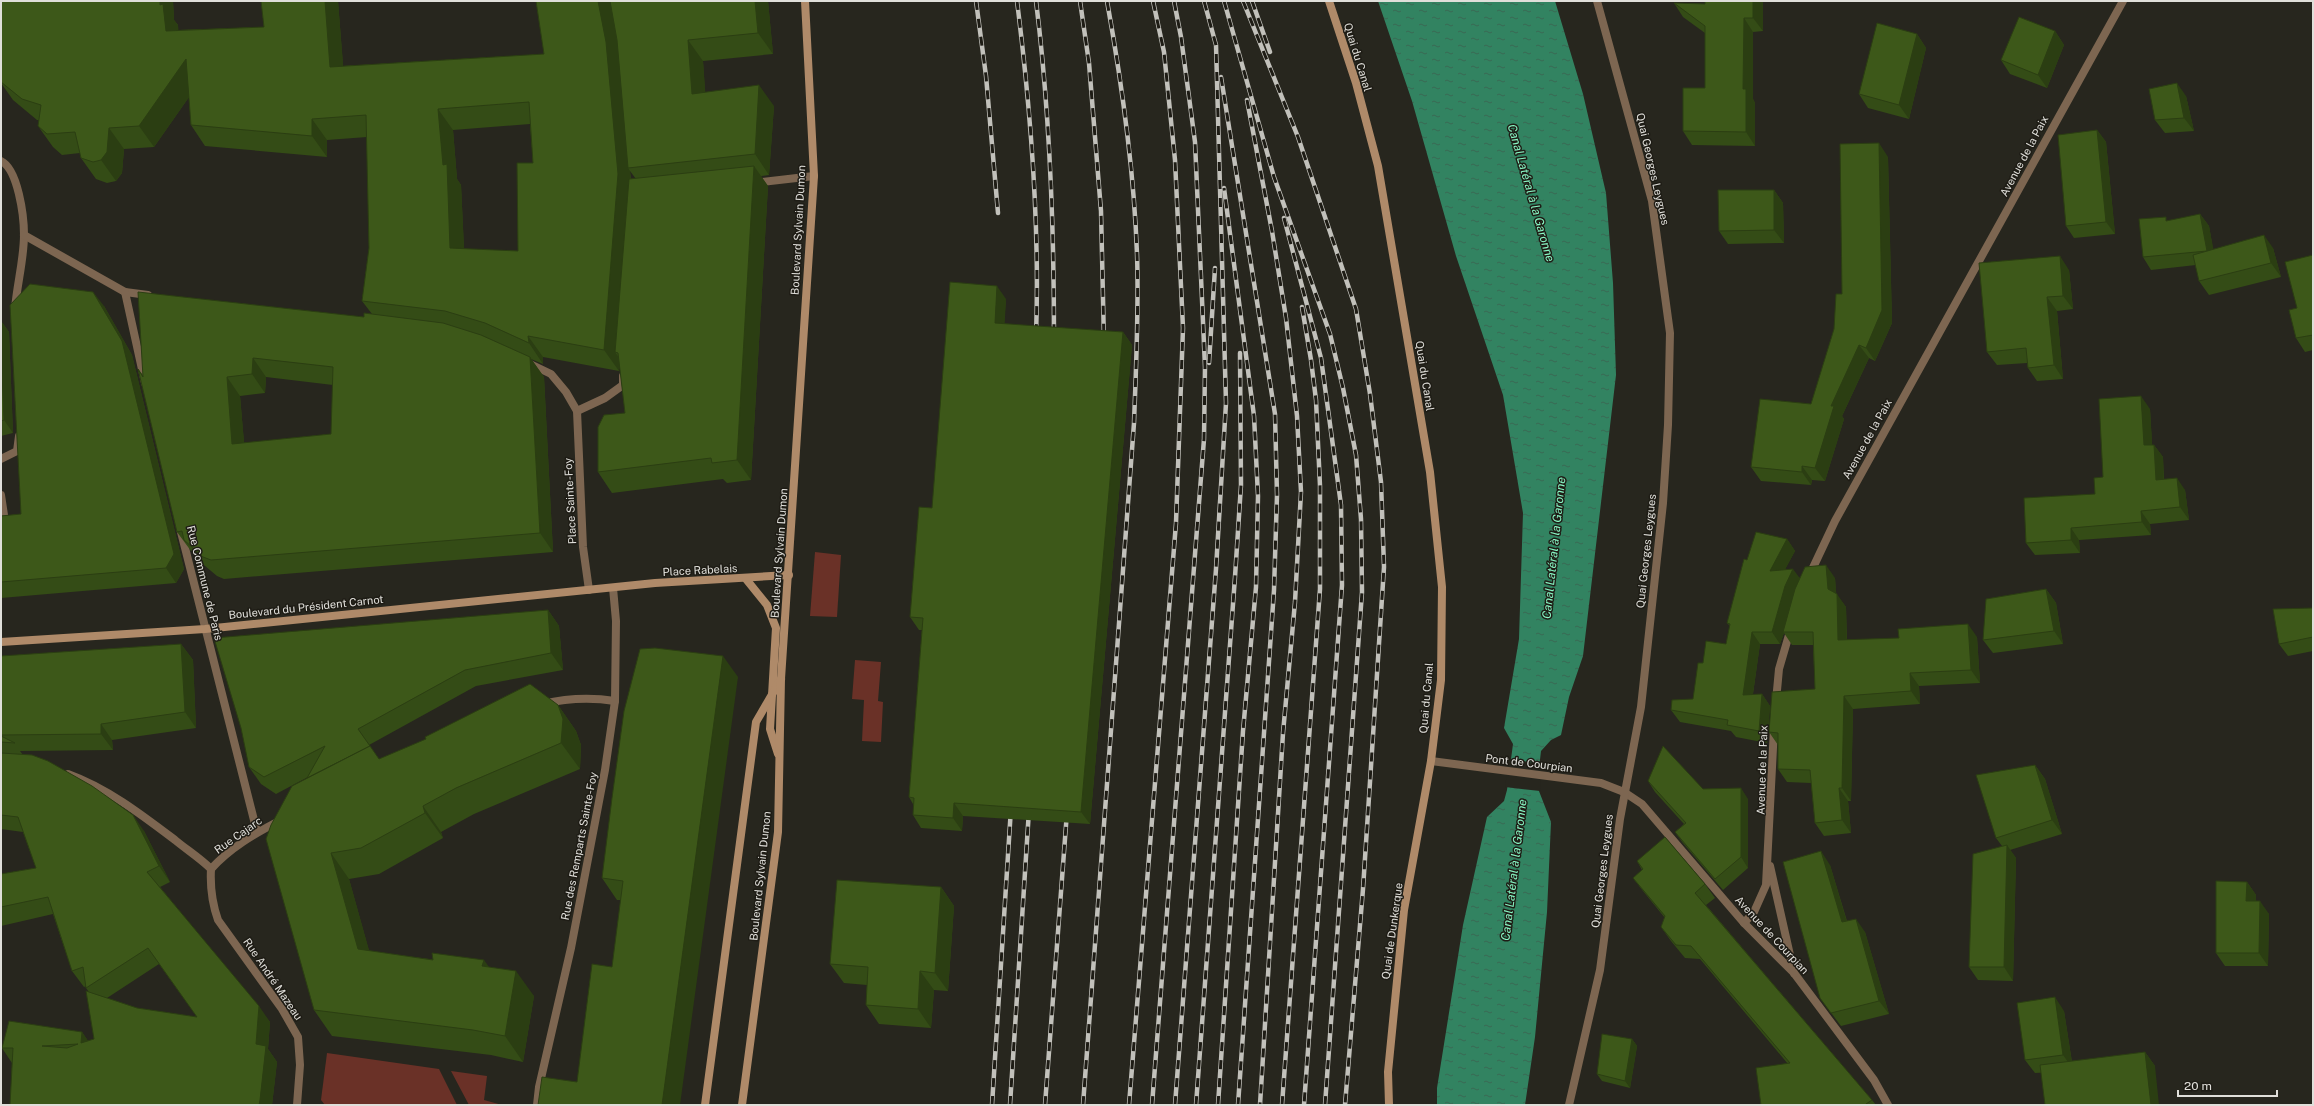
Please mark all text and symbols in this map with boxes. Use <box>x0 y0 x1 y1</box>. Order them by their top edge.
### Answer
street label: Quai du Canal <box>1342 21 1374 93</box>
street label: Quai Georges Leygues <box>1634 112 1672 227</box>
street label: Avenue de la Paix <box>1998 114 2050 198</box>
water label: Canal Latéral à la Garonne <box>1505 123 1558 264</box>
street label: Boulevard Sylvain Dumon <box>789 165 807 295</box>
street label: Quai du Canal <box>1414 340 1436 412</box>
street label: Avenue de la Paix <box>1840 397 1894 481</box>
street label: Place Sainte-Foy <box>562 457 578 544</box>
water label: Canal Latéral à la Garonne <box>1540 476 1568 620</box>
street label: Boulevard Sylvain Dumon <box>768 488 790 618</box>
street label: Quai Georges Leygues <box>1634 493 1658 609</box>
street label: Rue Commune de Paris <box>185 524 225 642</box>
street label: Place Rabelais <box>662 562 738 578</box>
street label: Boulevard du Président Carnot <box>228 593 384 621</box>
street label: Quai du Canal <box>1417 662 1435 734</box>
street label: Avenue de la Paix <box>1754 725 1770 815</box>
street label: Pont de Courpian <box>1485 752 1573 774</box>
street label: Rue des Remparts Sainte-Foy <box>559 771 599 921</box>
water label: Canal Latéral à la Garonne <box>1498 798 1530 942</box>
street label: Boulevard Sylvain Dumon <box>747 811 773 941</box>
street label: Quai Georges Leygues <box>1589 813 1615 929</box>
street label: Rue Cajarc <box>212 814 264 856</box>
street label: Quai de Dunkerque <box>1379 882 1405 980</box>
street label: Avenue de Courpian <box>1733 894 1811 976</box>
street label: Rue André Mazeau <box>241 936 305 1022</box>
scale bar <box>2178 1072 2277 1098</box>
text: 20 m <box>2184 1079 2212 1093</box>

